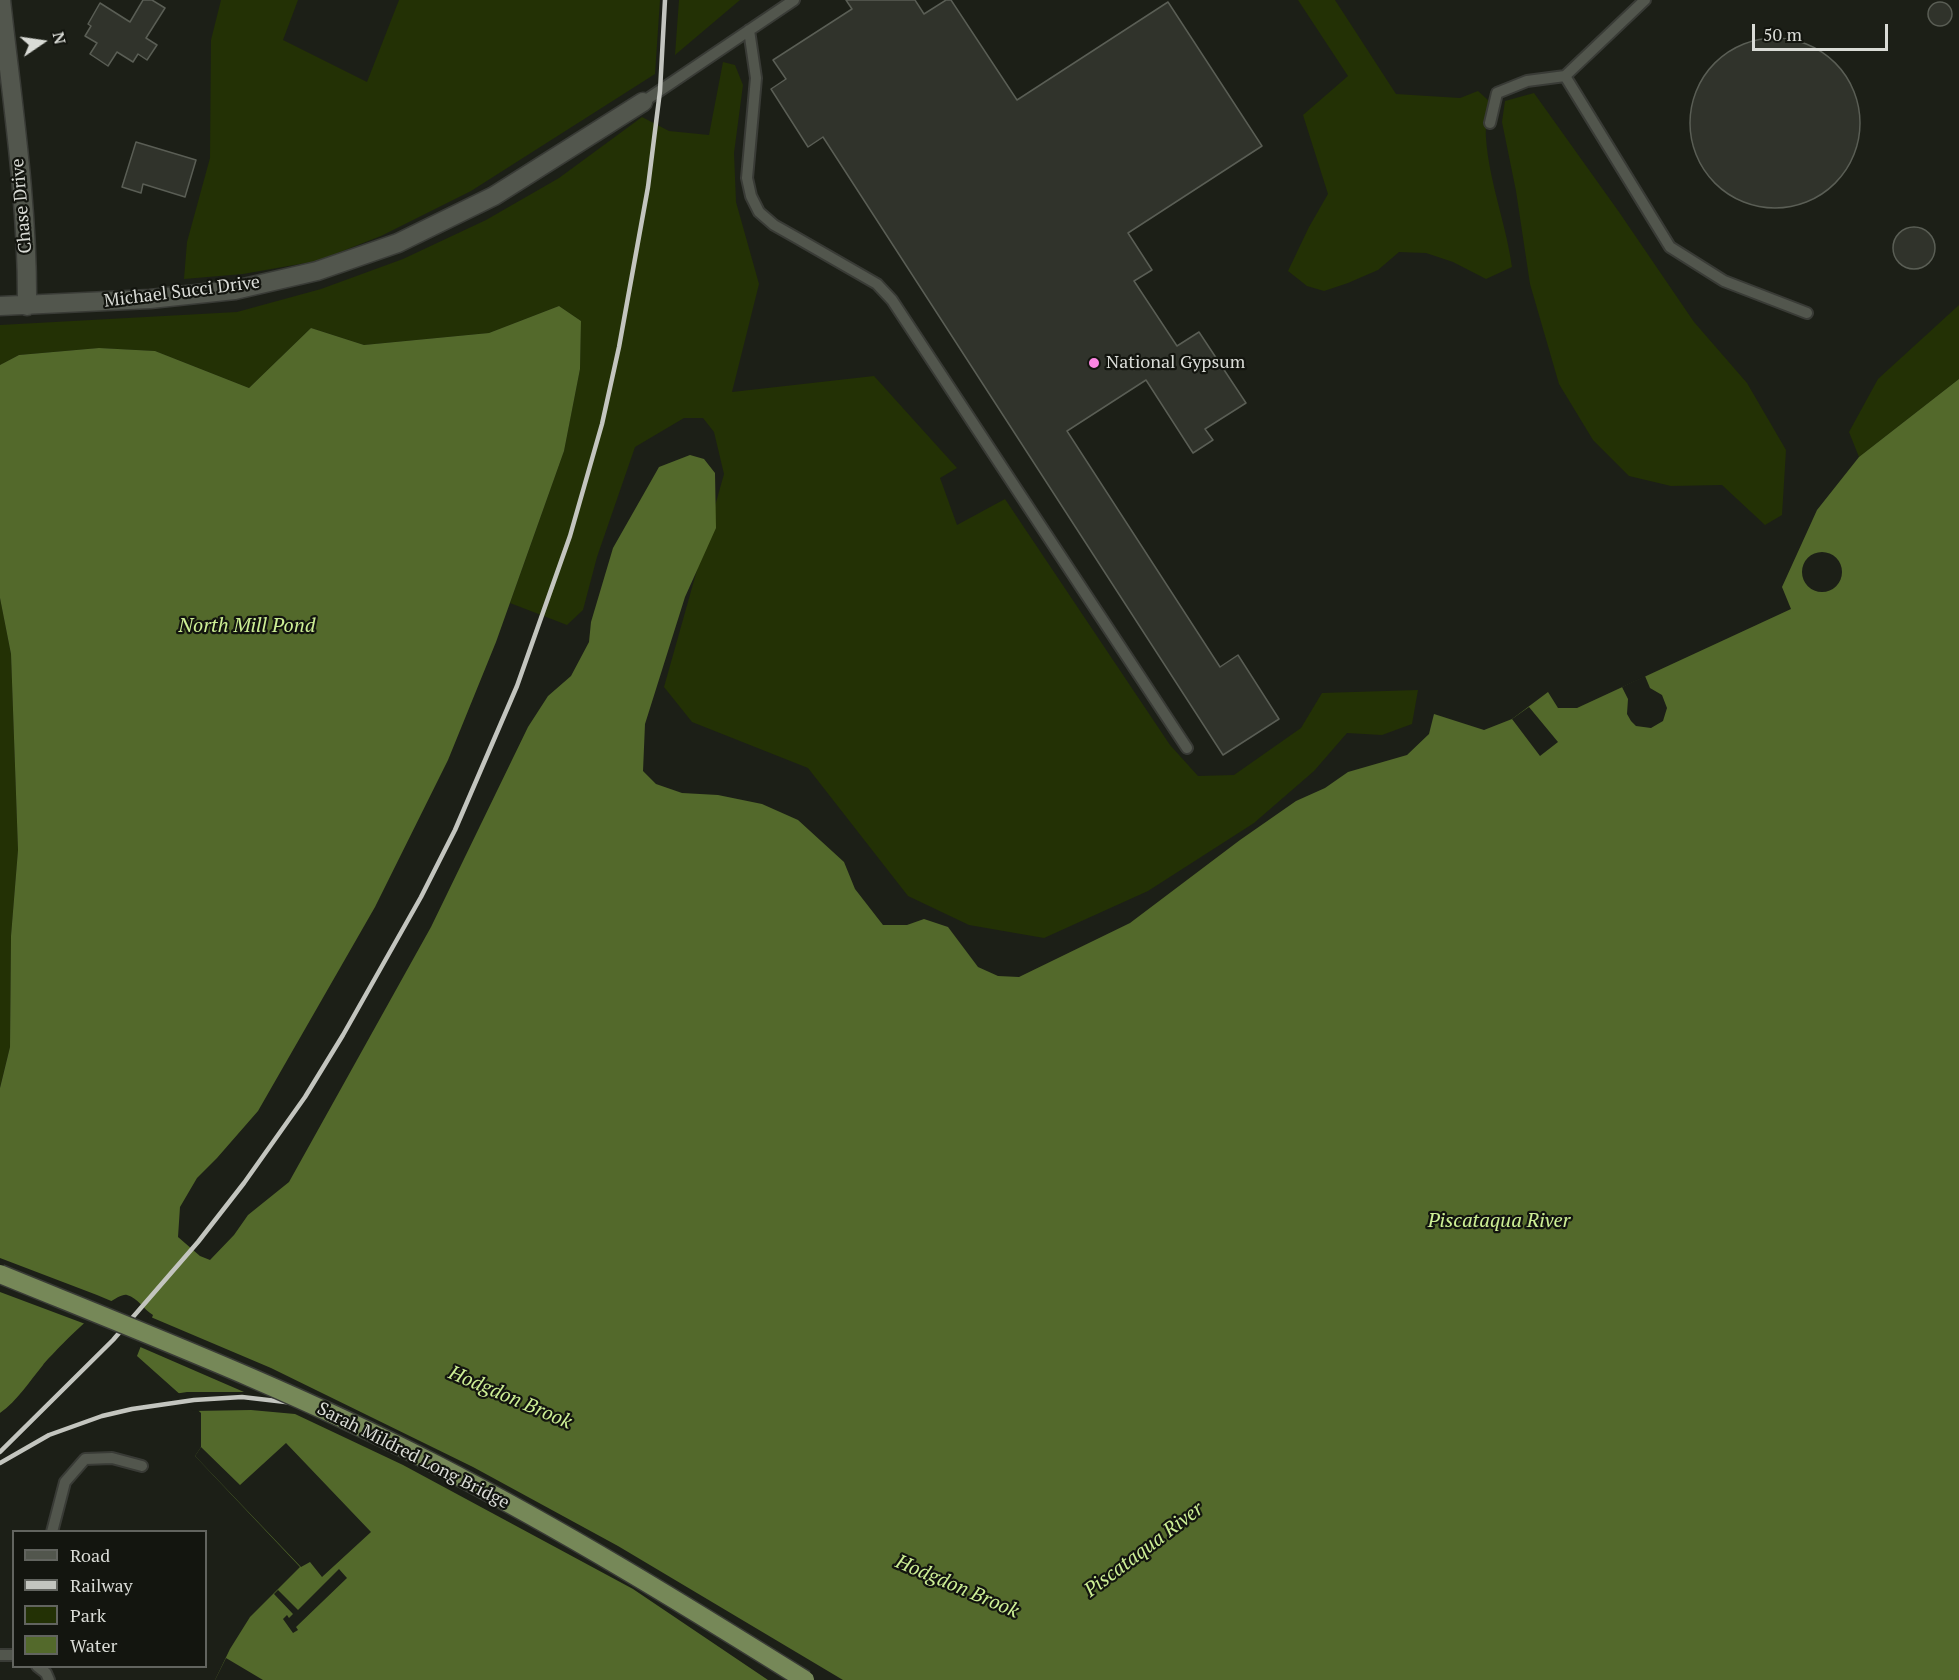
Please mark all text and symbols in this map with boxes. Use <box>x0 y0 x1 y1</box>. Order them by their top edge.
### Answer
north arrow <box>12 12 72 72</box>
scale bar <box>1755 12 1892 50</box>
text: 50 m <box>1763 22 1802 46</box>
text: N <box>47 30 72 46</box>
street label: Chase Drive <box>7 158 37 254</box>
street label: Michael Succi Drive <box>103 272 261 312</box>
place label: National Gypsum <box>1106 352 1245 374</box>
marker: National Gypsum <box>1087 356 1101 370</box>
water label: North Mill Pond <box>179 614 315 638</box>
water label: Piscataqua River <box>1428 1209 1570 1233</box>
water label: Hodgdon Brook <box>445 1361 575 1435</box>
street label: Sarah Mildred Long Bridge <box>313 1398 513 1514</box>
water label: Piscataqua River <box>1080 1498 1208 1602</box>
legend <box>12 1530 207 1668</box>
text: Road <box>70 1543 110 1567</box>
water label: Hodgdon Brook <box>892 1550 1022 1624</box>
text: Railway <box>70 1573 133 1597</box>
text: Park <box>70 1603 106 1627</box>
text: Water <box>70 1633 117 1657</box>

